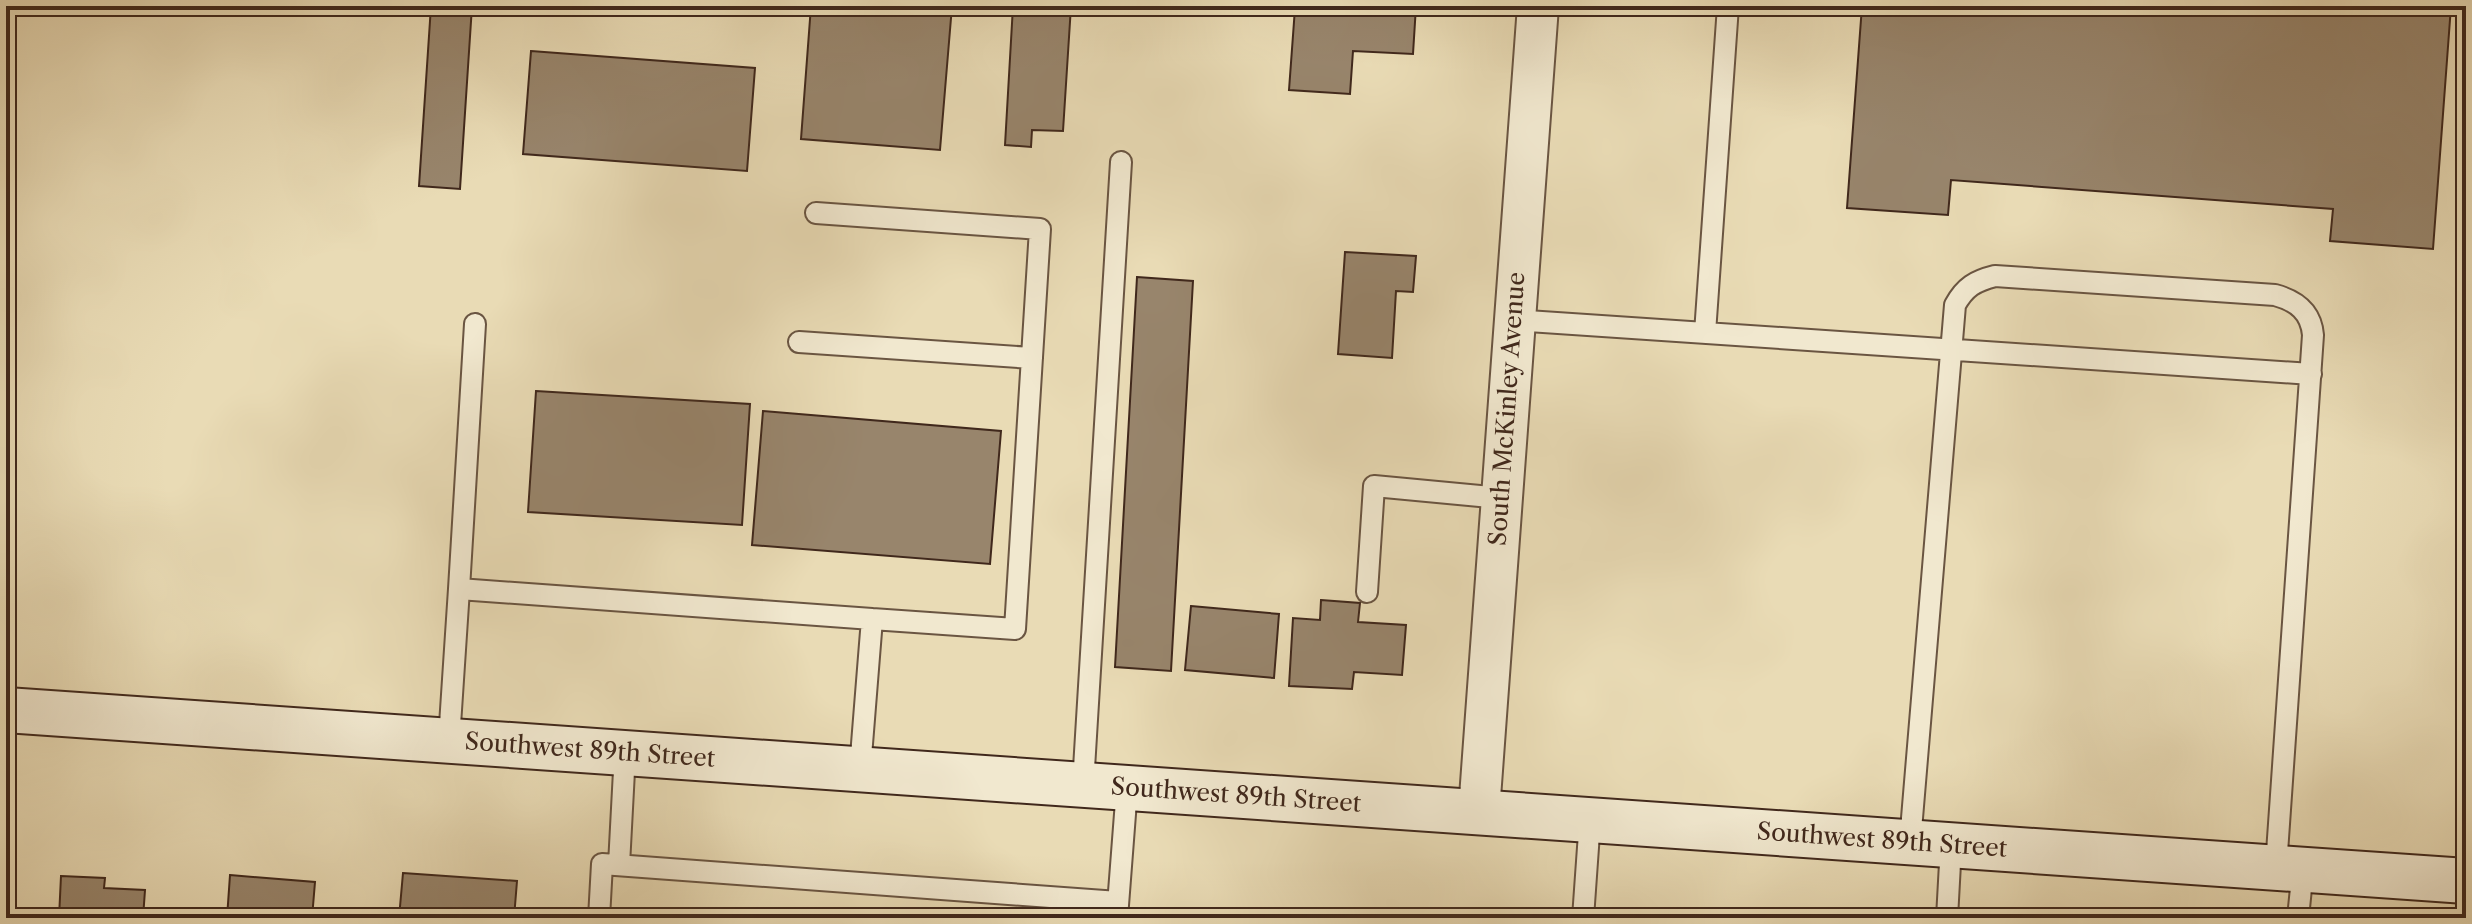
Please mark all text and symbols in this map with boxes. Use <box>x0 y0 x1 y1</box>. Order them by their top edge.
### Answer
street label: South McKinley Avenue <box>1482 271 1531 547</box>
street label: Southwest 89th Street <box>464 726 717 773</box>
street label: Southwest 89th Street <box>1110 771 1363 818</box>
street label: Southwest 89th Street <box>1756 816 2009 863</box>

